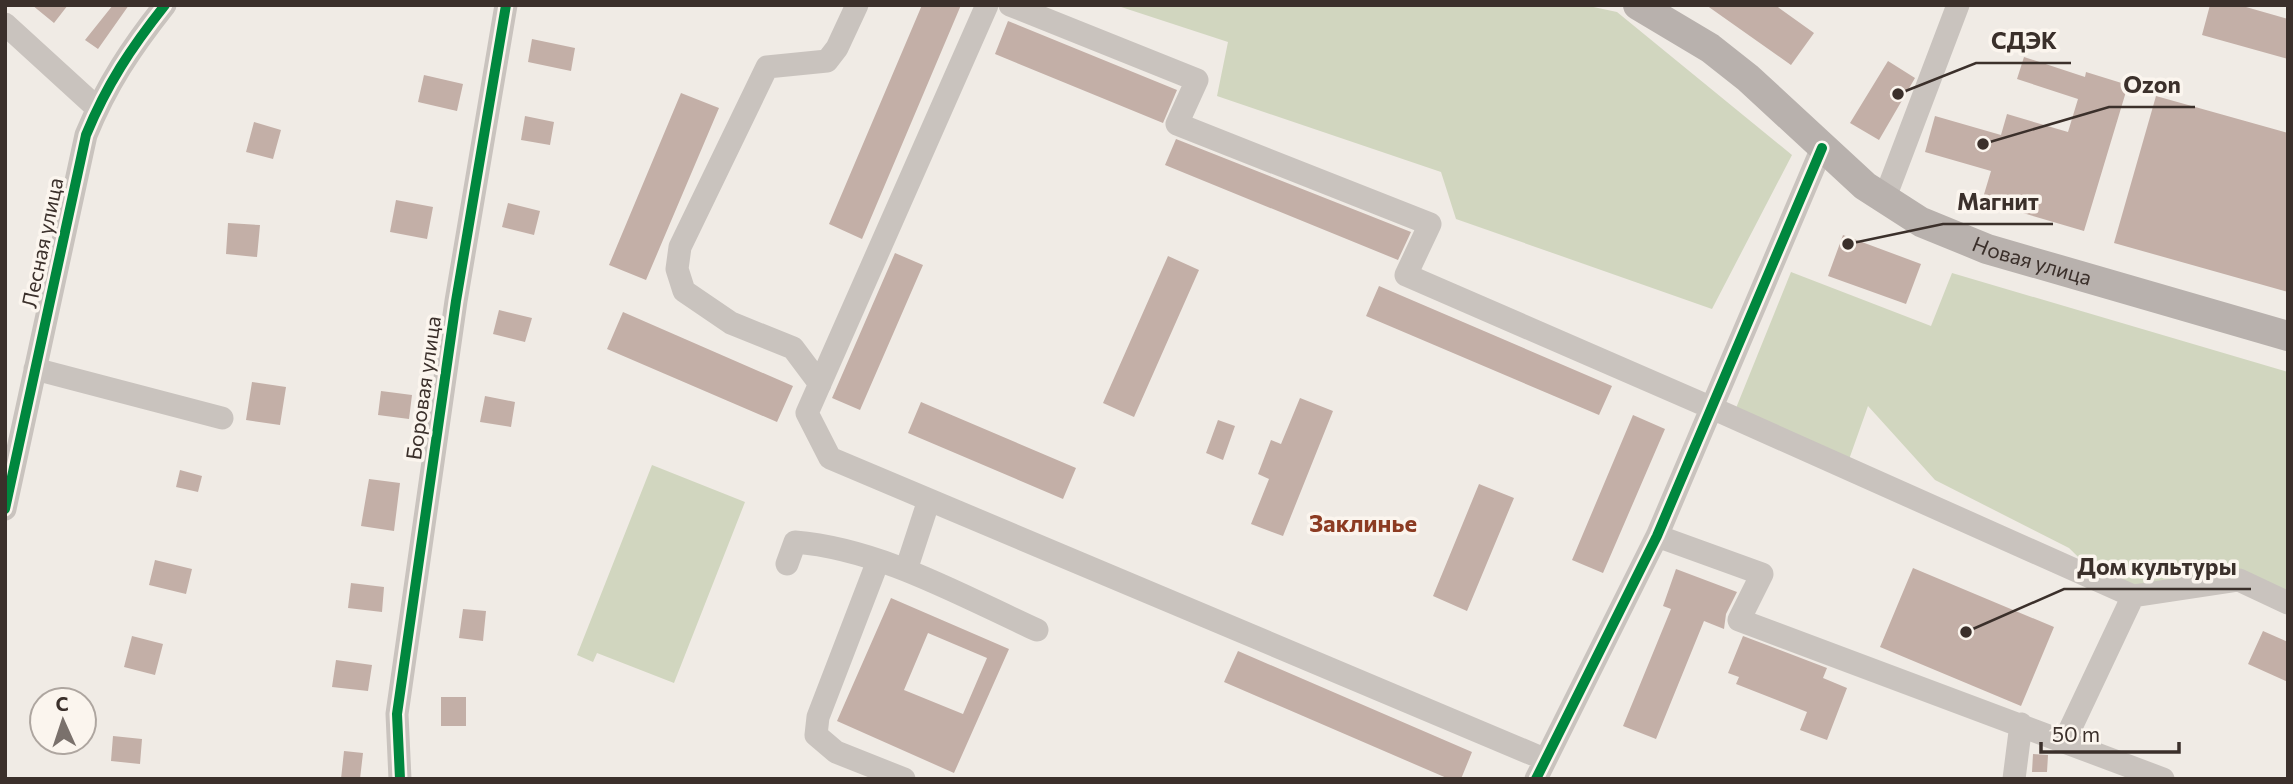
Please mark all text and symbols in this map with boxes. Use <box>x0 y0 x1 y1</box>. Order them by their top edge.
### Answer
callout: СДЭК <box>1976 19 2071 63</box>
text: СДЭК <box>1991 26 2057 54</box>
callout: Ozon <box>2109 63 2195 107</box>
text: Ozon <box>2123 70 2181 98</box>
street label: Лесная улица <box>16 175 68 310</box>
callout: Магнит <box>1943 180 2053 224</box>
text: Магнит <box>1957 187 2039 215</box>
street label: Новая улица <box>1969 230 2095 290</box>
street label: Боровая улица <box>400 314 445 461</box>
district label: Заклинье <box>1309 508 1417 537</box>
callout: Дом культуры <box>2064 545 2251 589</box>
text: Дом культуры <box>2077 552 2237 580</box>
north arrow <box>28 686 98 756</box>
text: С <box>55 692 69 715</box>
scale bar <box>2041 710 2179 754</box>
text: 50 m <box>2052 721 2100 746</box>

